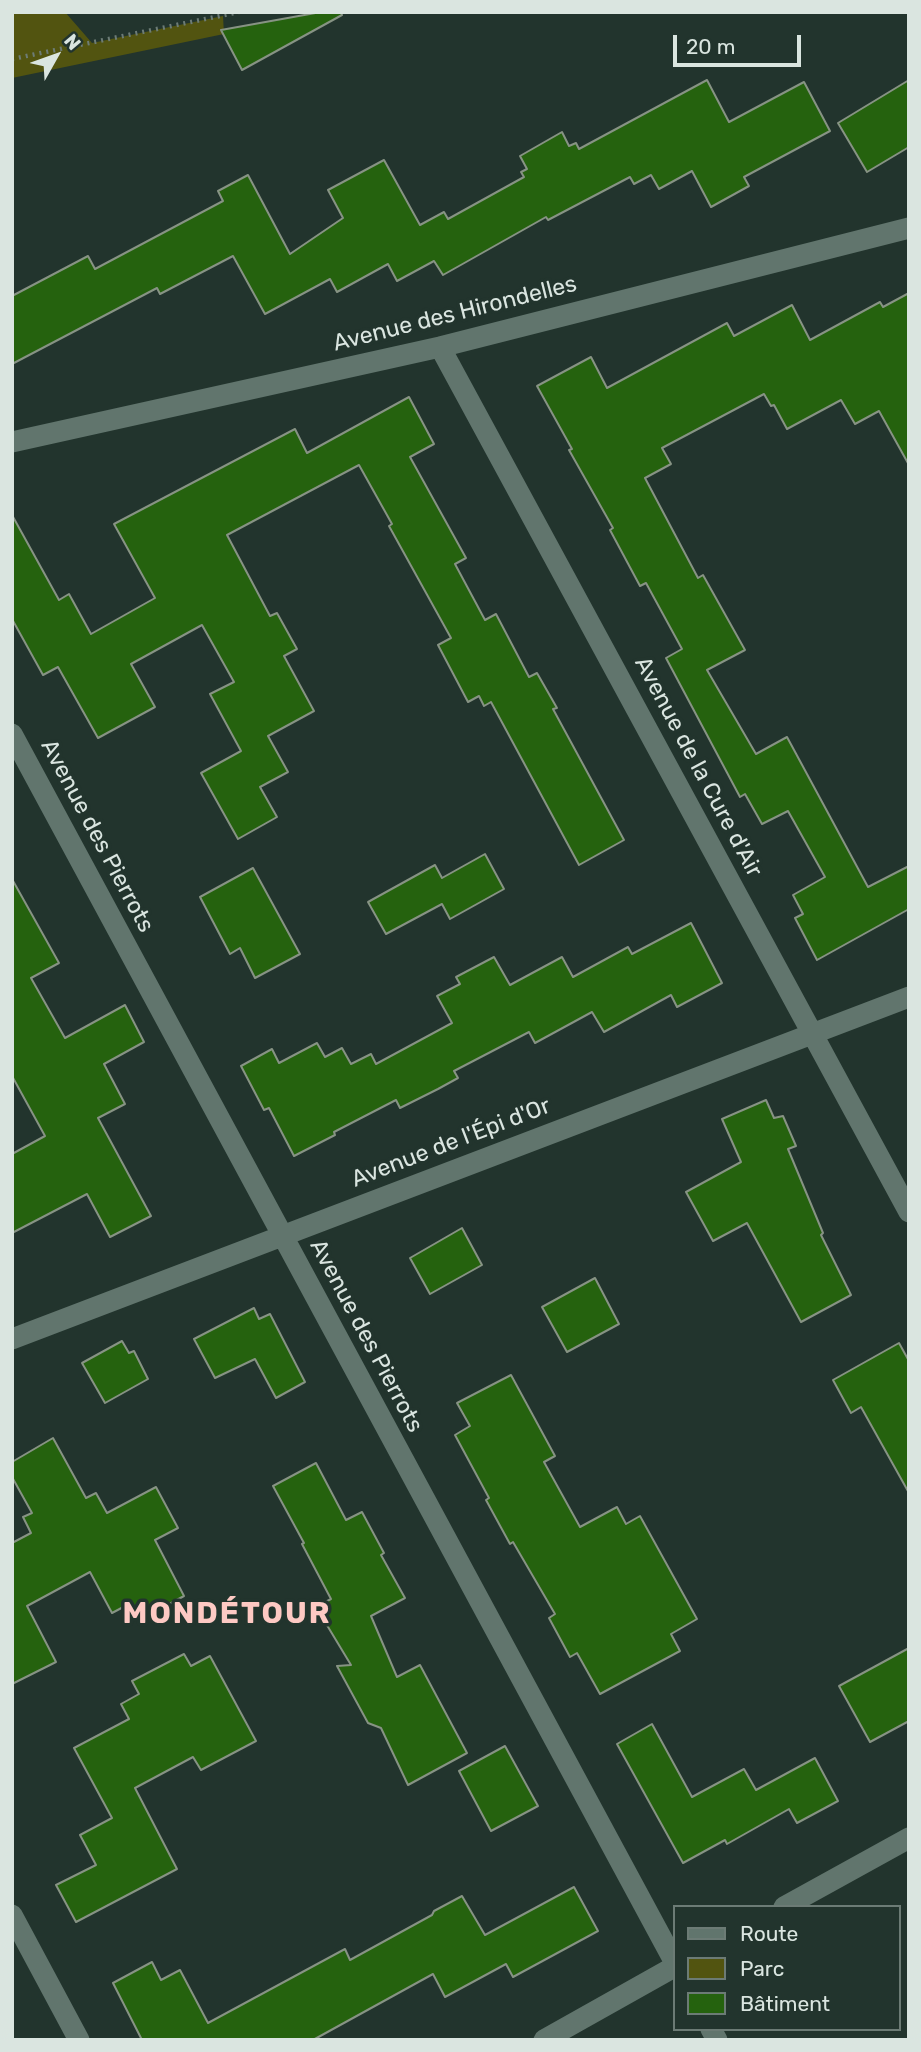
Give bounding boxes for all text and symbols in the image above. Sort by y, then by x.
north arrow [21,21,91,91]
scale bar [676,21,804,65]
text: N [59,30,86,55]
text: 20 m [686,34,735,59]
street label: Avenue des Hirondelles [330,270,580,358]
street label: Avenue de la Cure d'Air [628,652,768,882]
street label: Avenue des Pierrots [34,735,160,937]
street label: Avenue de l'Épi d'Or [348,1092,554,1194]
street label: Avenue des Pierrots [303,1235,429,1437]
district label: MONDÉTOUR [124,1596,330,1632]
legend [673,1905,900,2031]
text: Route [740,1921,798,1946]
text: Parc [740,1956,784,1981]
text: Bâtiment [740,1991,830,2016]

